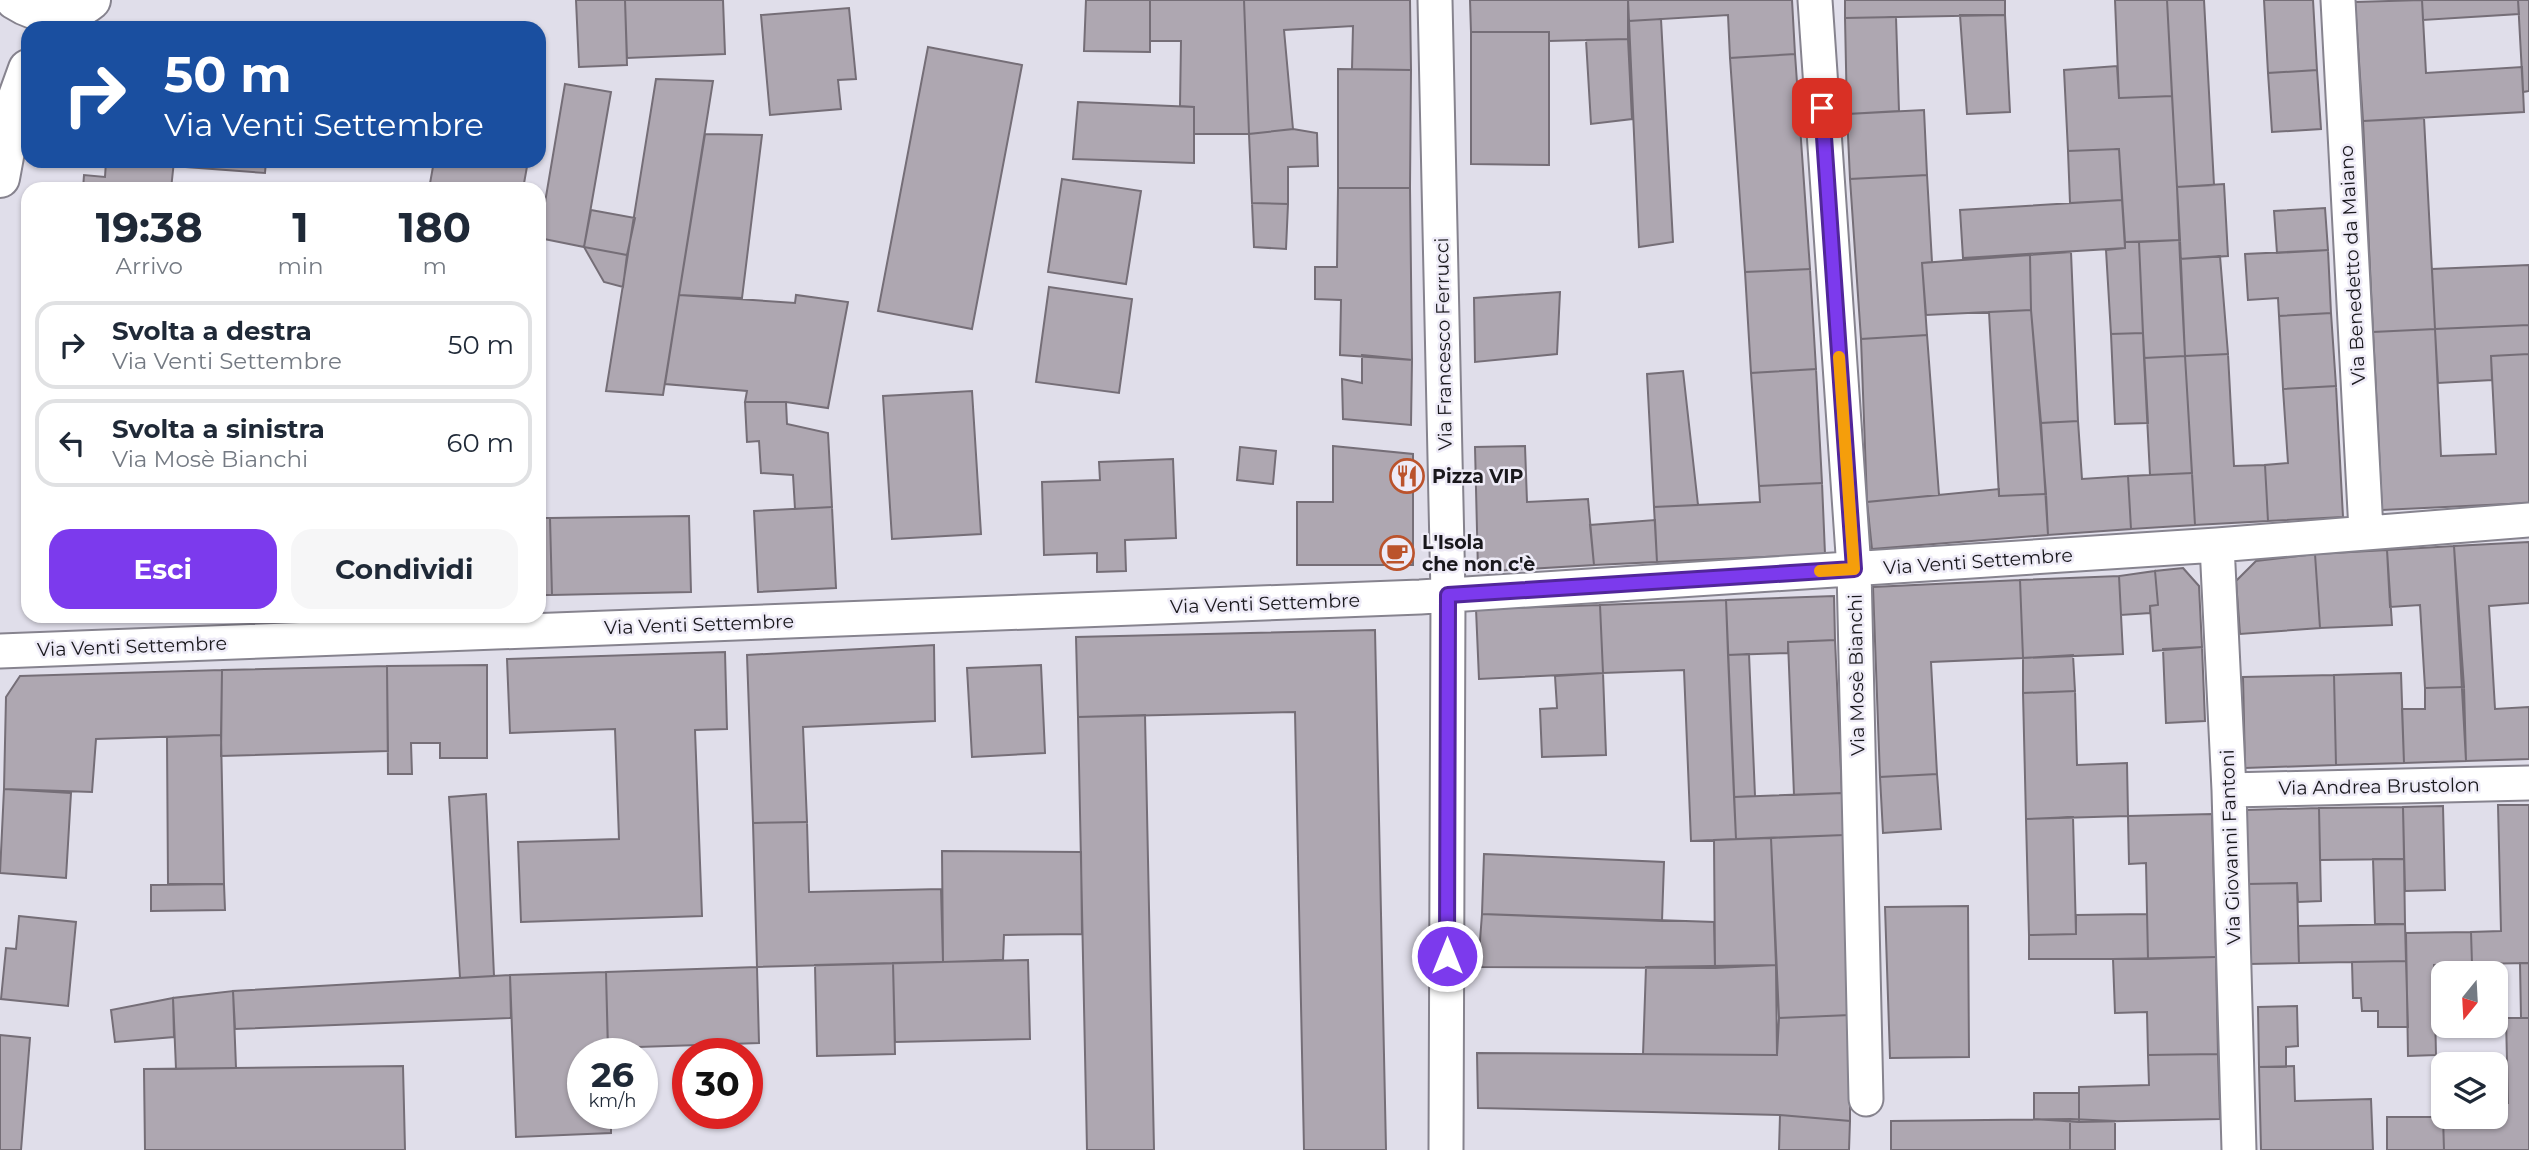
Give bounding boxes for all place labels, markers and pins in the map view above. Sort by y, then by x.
pin [1792,78,1852,138]
restaurant icon: Pizza VIP [1388,457,1426,495]
place label: Pizza VIP [1432,465,1523,488]
place label: L'Isola che non c'è [1422,531,1535,576]
cafe icon: L'Isola che non c'è [1378,534,1416,572]

